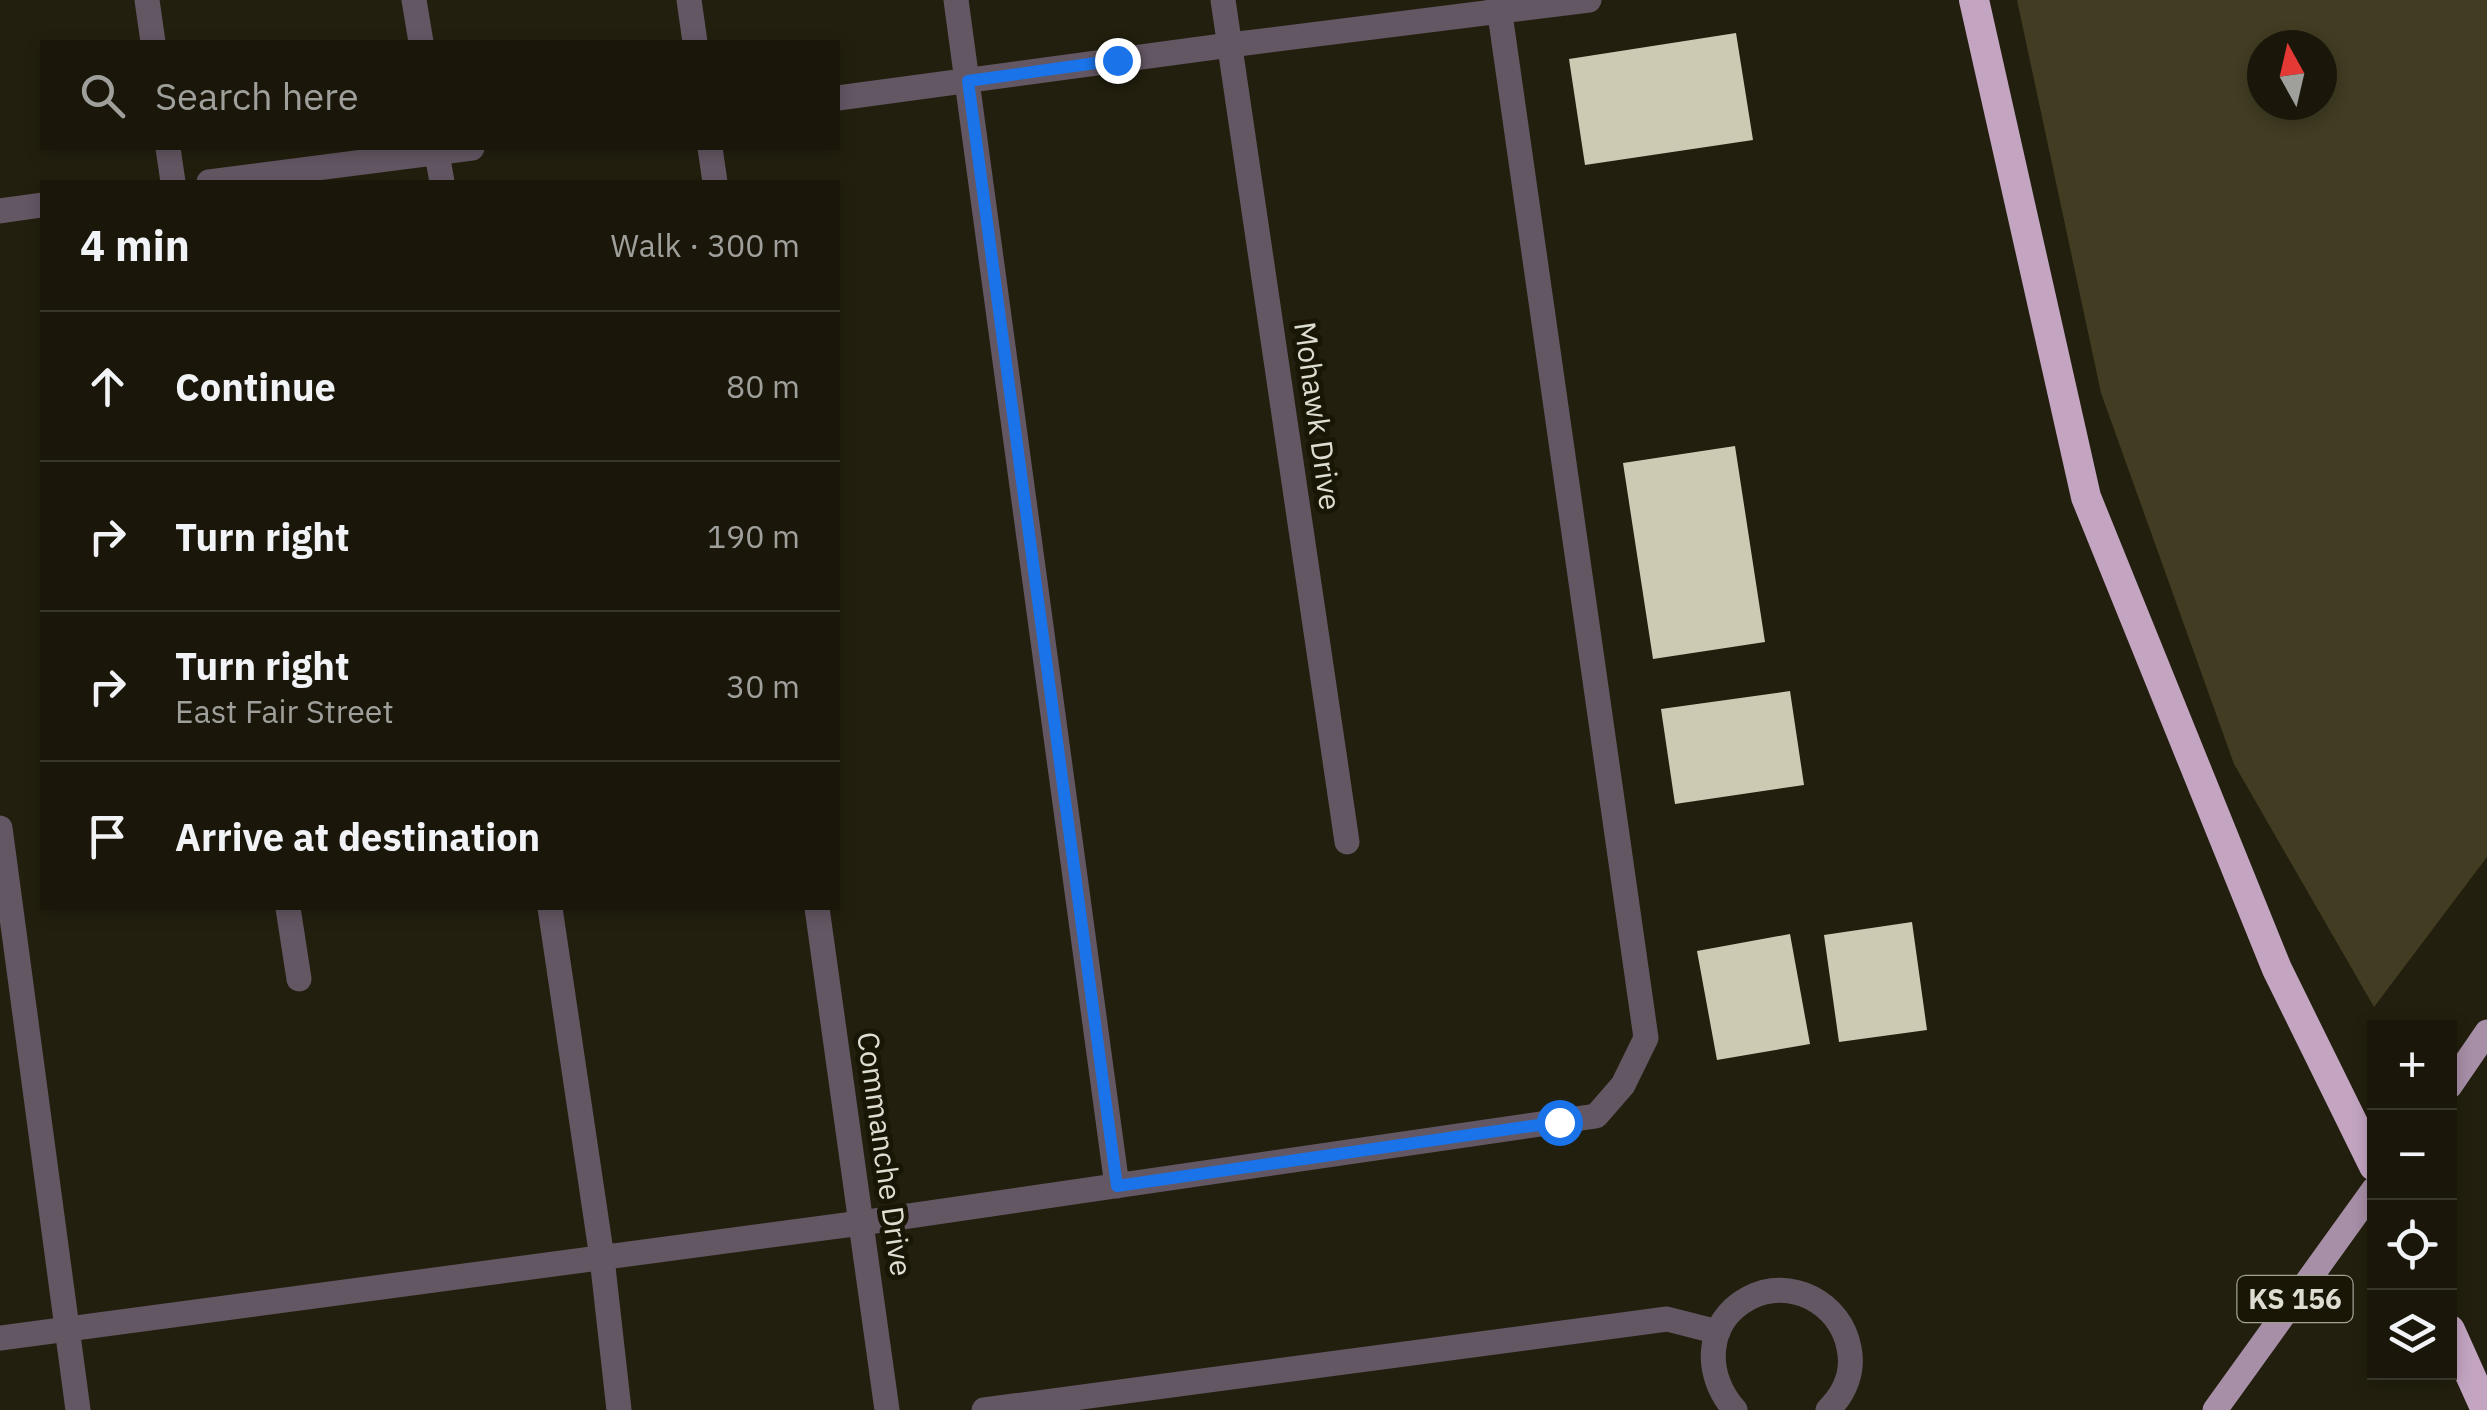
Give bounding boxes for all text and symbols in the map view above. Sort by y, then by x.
north arrow [2247,30,2337,120]
route end [1095,38,1141,84]
search box [40,40,840,150]
icon: search [75,68,130,123]
text: Search here [155,71,359,120]
text: 4 min [80,218,190,273]
text: Walk · 300 m [611,224,800,266]
street label: Mohawk Drive [1286,319,1351,512]
icon: ahead [80,359,135,414]
text: Continue [175,362,336,411]
text: 80 m [726,365,800,407]
icon: right [80,509,135,564]
text: Turn right [175,512,350,561]
text: 190 m [707,515,800,557]
text: Turn right [175,641,350,690]
icon: right [80,659,135,714]
text: 30 m [726,665,800,707]
text: East Fair Street [175,690,394,732]
icon: arrive [80,809,135,864]
text: Arrive at destination [175,812,540,861]
map controls [2367,1020,2457,1380]
button: + [2367,1020,2457,1110]
street label: Commanche Drive [849,1029,922,1278]
route start [1537,1100,1583,1146]
button: − [2367,1110,2457,1200]
button: locate [2367,1200,2457,1290]
road number: KS 156 [2238,1276,2352,1322]
button: layers [2367,1290,2457,1380]

